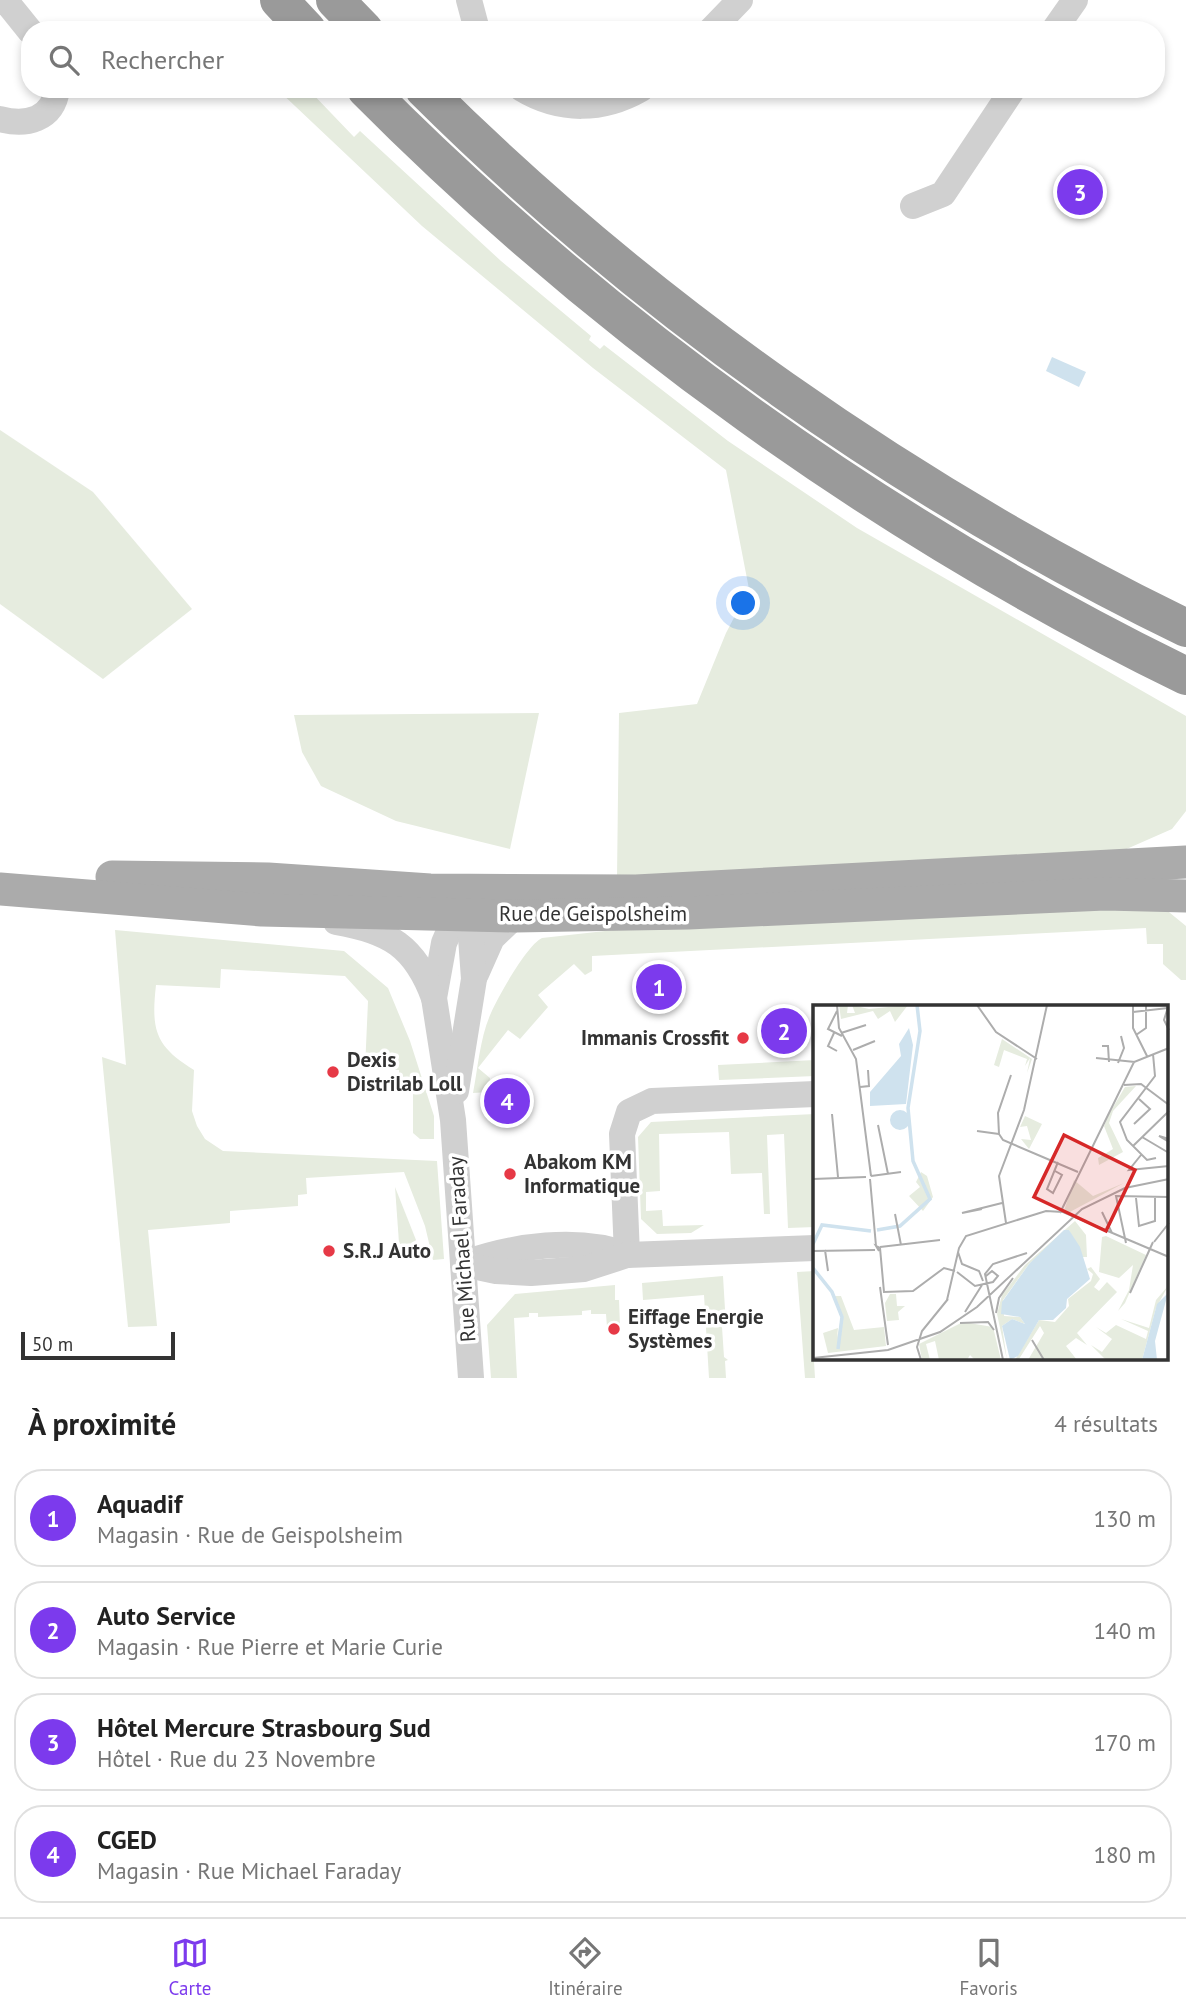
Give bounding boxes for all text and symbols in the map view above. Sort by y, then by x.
search box [21,21,1165,98]
icon: search [45,41,83,79]
text: Rechercher [101,43,224,76]
pin: 3 [1057,166,1103,218]
your location [726,586,760,620]
street label: Rue de Geispolsheim [499,900,687,927]
pin: 1 [636,961,682,1013]
pin: 2 [761,1005,807,1057]
inset map [813,1005,1168,1360]
place label: Immanis Crossfit [581,1024,730,1051]
marker: Immanis Crossfit [735,1030,751,1046]
place label: Dexis Distrilab Loll [347,1046,463,1097]
marker: Dexis Distrilab Loll [325,1064,341,1080]
pin: 4 [484,1075,530,1127]
place label: Abakom KM Informatique [524,1148,640,1199]
street label: Rue Michael Faraday [442,1155,481,1343]
marker: Abakom KM Informatique [502,1166,518,1182]
place label: S.R.J Auto [343,1237,431,1264]
marker: S.R.J Auto [321,1243,337,1259]
place label: Eiffage Energie Systèmes [628,1303,764,1354]
marker: Eiffage Energie Systèmes [606,1321,622,1337]
scale bar [21,1329,175,1361]
text: 50 m [32,1332,73,1356]
text: À proximité [28,1404,176,1443]
text: 4 résultats [1054,1409,1158,1438]
text: Aquadif [97,1487,182,1520]
text: 1 [46,1504,60,1533]
text: 130 m [1094,1504,1156,1533]
text: Magasin · Rue de Geispolsheim [97,1520,403,1549]
text: Auto Service [97,1599,236,1632]
text: 2 [46,1616,60,1645]
text: 140 m [1094,1616,1156,1645]
text: Magasin · Rue Pierre et Marie Curie [97,1632,443,1661]
text: Hôtel Mercure Strasbourg Sud [97,1711,431,1744]
text: 3 [46,1728,60,1757]
text: 170 m [1094,1728,1156,1757]
text: Hôtel · Rue du 23 Novembre [97,1744,376,1773]
text: CGED [97,1823,157,1856]
text: 4 [46,1840,60,1869]
text: 180 m [1094,1840,1156,1869]
text: Magasin · Rue Michael Faraday [97,1856,401,1885]
tab: Carte [168,1934,211,2000]
tab: Itinéraire [548,1934,623,2000]
tab: Favoris [960,1934,1017,2000]

